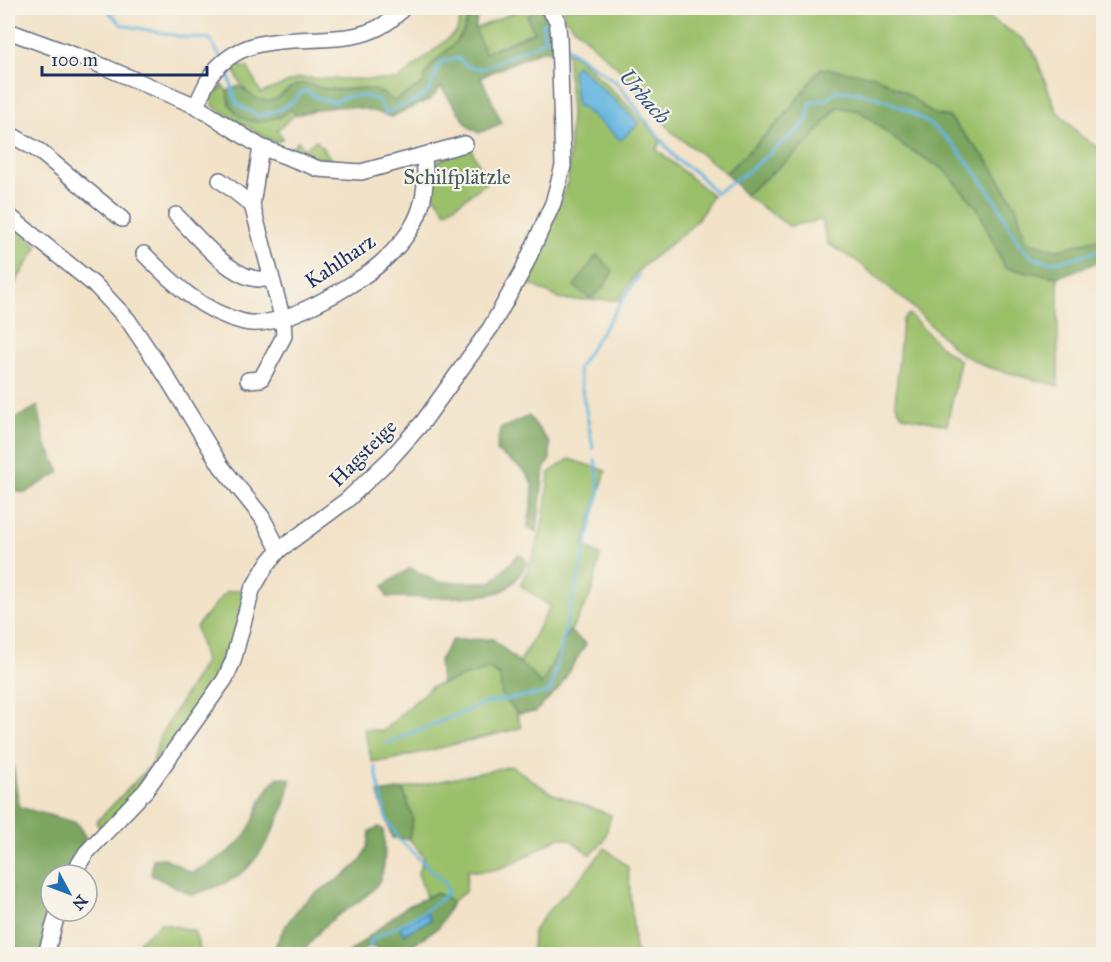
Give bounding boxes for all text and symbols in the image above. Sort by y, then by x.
scale bar [42,39,207,77]
text: 100 m [51,49,98,71]
water label: Urbach [613,63,676,130]
park label: Schilfplätzle [403,164,511,190]
street label: Kahlharz [300,228,380,294]
street label: Hagsteige [324,414,402,492]
north arrow [39,863,99,923]
text: N [68,891,92,914]

